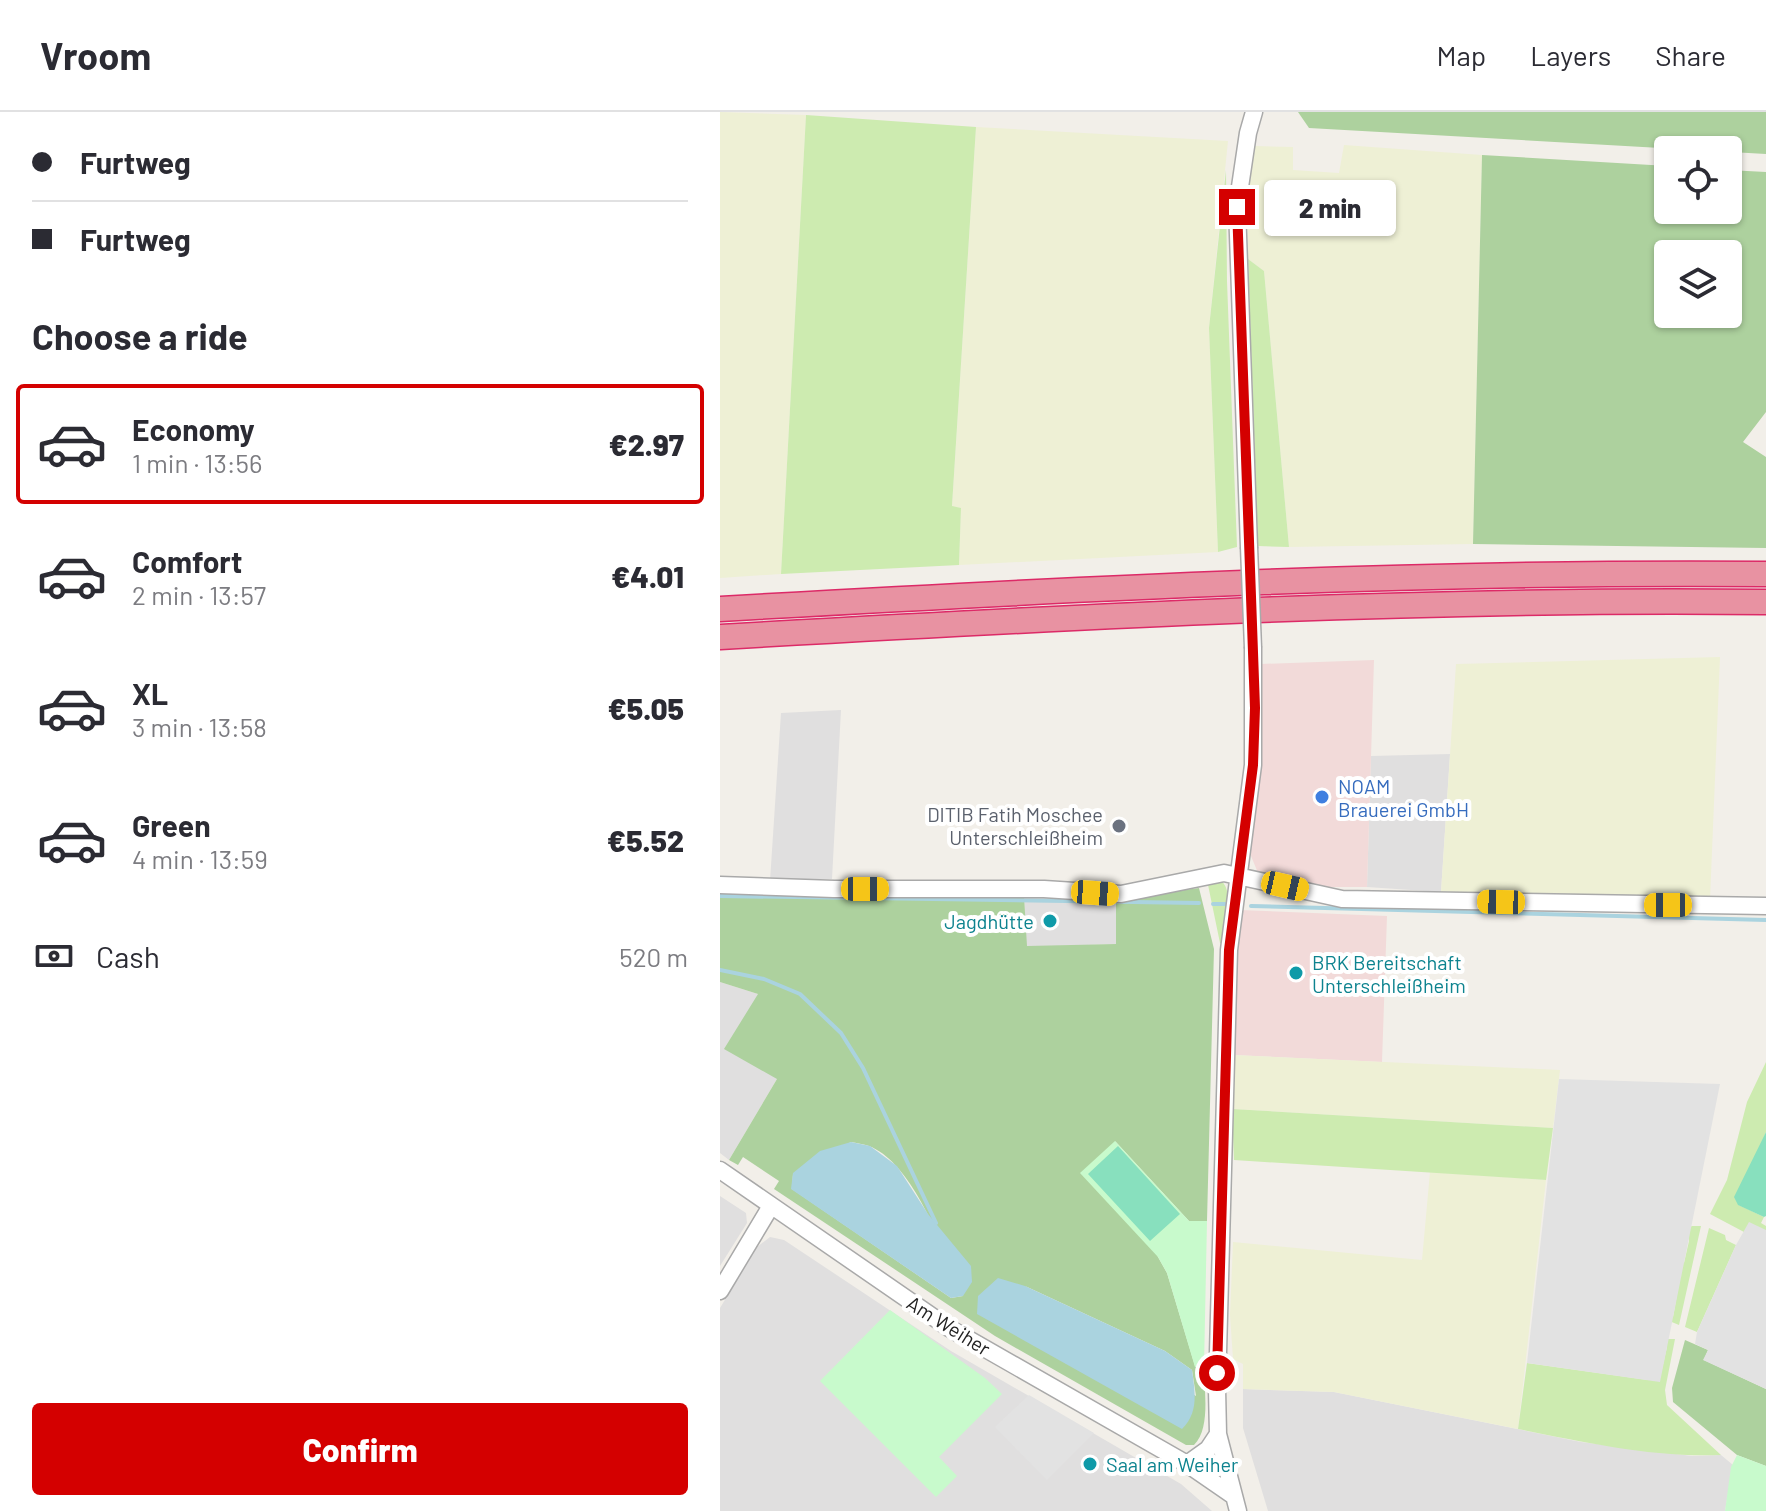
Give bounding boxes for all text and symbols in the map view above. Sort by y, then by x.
text: Vroom [40,32,151,78]
text: Map [1436,38,1486,72]
text: Layers [1530,38,1611,72]
text: Share [1655,38,1726,72]
map controls [1654,136,1742,328]
button: locate [1654,136,1742,224]
text: Furtweg [80,144,191,180]
callout: 2 min [1265,179,1397,235]
route end [1219,189,1255,225]
text: 2 min [1299,192,1361,223]
text: Furtweg [80,221,191,257]
button: layers [1654,240,1742,328]
text: Choose a ride [32,314,248,357]
icon: car [36,408,108,480]
text: Economy [132,411,255,447]
text: €2.97 [609,426,684,462]
text: 1 min · 13:56 [132,447,262,478]
icon: car [36,540,108,612]
text: Comfort [132,543,242,579]
text: €4.01 [611,558,684,594]
text: 2 min · 13:57 [132,579,266,610]
icon: car [36,672,108,744]
text: XL [132,675,168,711]
text: €5.05 [608,690,684,726]
text: 3 min · 13:58 [132,711,267,742]
place label: NOAM Brauerei GmbH [1338,774,1469,821]
marker: NOAM Brauerei GmbH [1313,788,1331,806]
place label: DITIB Fatih Moschee Unterschleißheim [927,802,1103,849]
icon: car [36,804,108,876]
text: Green [132,807,211,843]
marker: DITIB Fatih Moschee Unterschleißheim [1110,817,1128,835]
text: €5.52 [607,822,684,858]
text: 4 min · 13:59 [132,843,268,874]
car [1259,869,1311,903]
car [841,877,889,901]
car [1070,879,1120,907]
car [1477,890,1525,914]
car [1644,893,1692,917]
place label: Jagdhütte [944,909,1034,933]
marker: Jagdhütte [1041,912,1059,930]
icon: cash [32,934,76,978]
text: Cash [96,938,160,974]
text: 520 m [619,941,688,972]
place label: BRK Bereitschaft Unterschleißheim [1312,950,1466,997]
marker: BRK Bereitschaft Unterschleißheim [1287,964,1305,982]
street label: Am Weiher [903,1290,995,1360]
route start [1199,1355,1235,1391]
button: Confirm [32,1403,688,1495]
place label: Saal am Weiher [1106,1452,1238,1476]
marker: Saal am Weiher [1081,1455,1099,1473]

